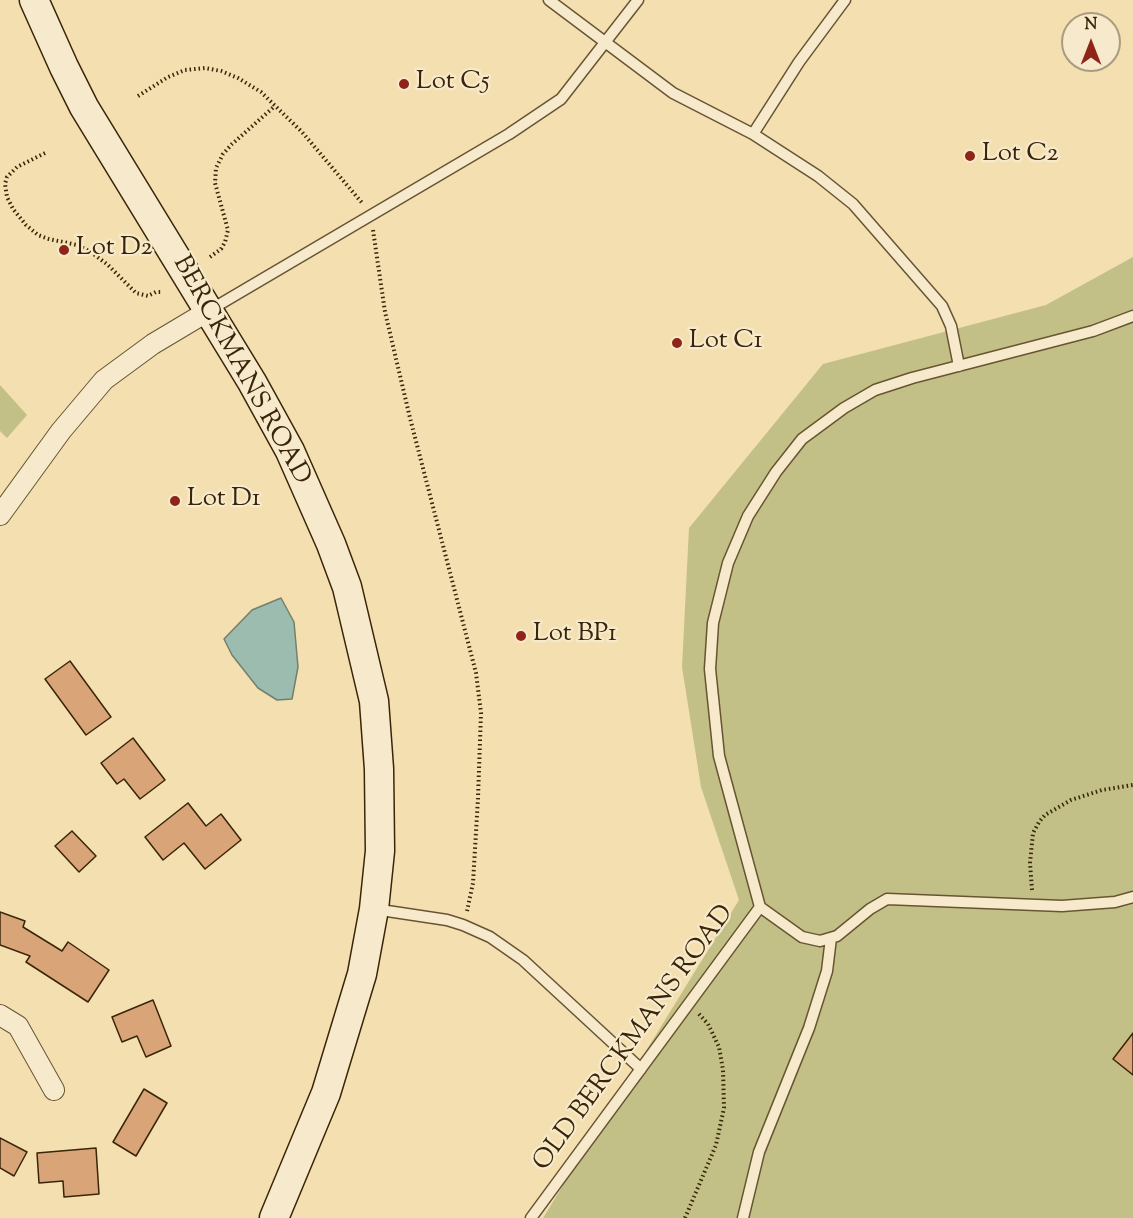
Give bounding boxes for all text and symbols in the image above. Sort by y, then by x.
north arrow [1061,12,1121,72]
text: N [1085,14,1097,37]
place label: Lot C5 [416,68,490,100]
marker: Lot C5 [397,77,411,91]
place label: Lot C2 [982,140,1059,172]
marker: Lot C2 [963,149,977,163]
place label: Lot D2 [76,234,153,266]
marker: Lot D2 [57,243,71,257]
street label: BERCKMANS ROAD [164,251,316,491]
place label: Lot C1 [689,327,763,359]
marker: Lot C1 [670,336,684,350]
place label: Lot D1 [187,485,261,517]
marker: Lot D1 [168,494,182,508]
place label: Lot BP1 [533,620,617,652]
marker: Lot BP1 [514,629,528,643]
street label: OLD BERCKMANS ROAD [528,900,742,1178]

